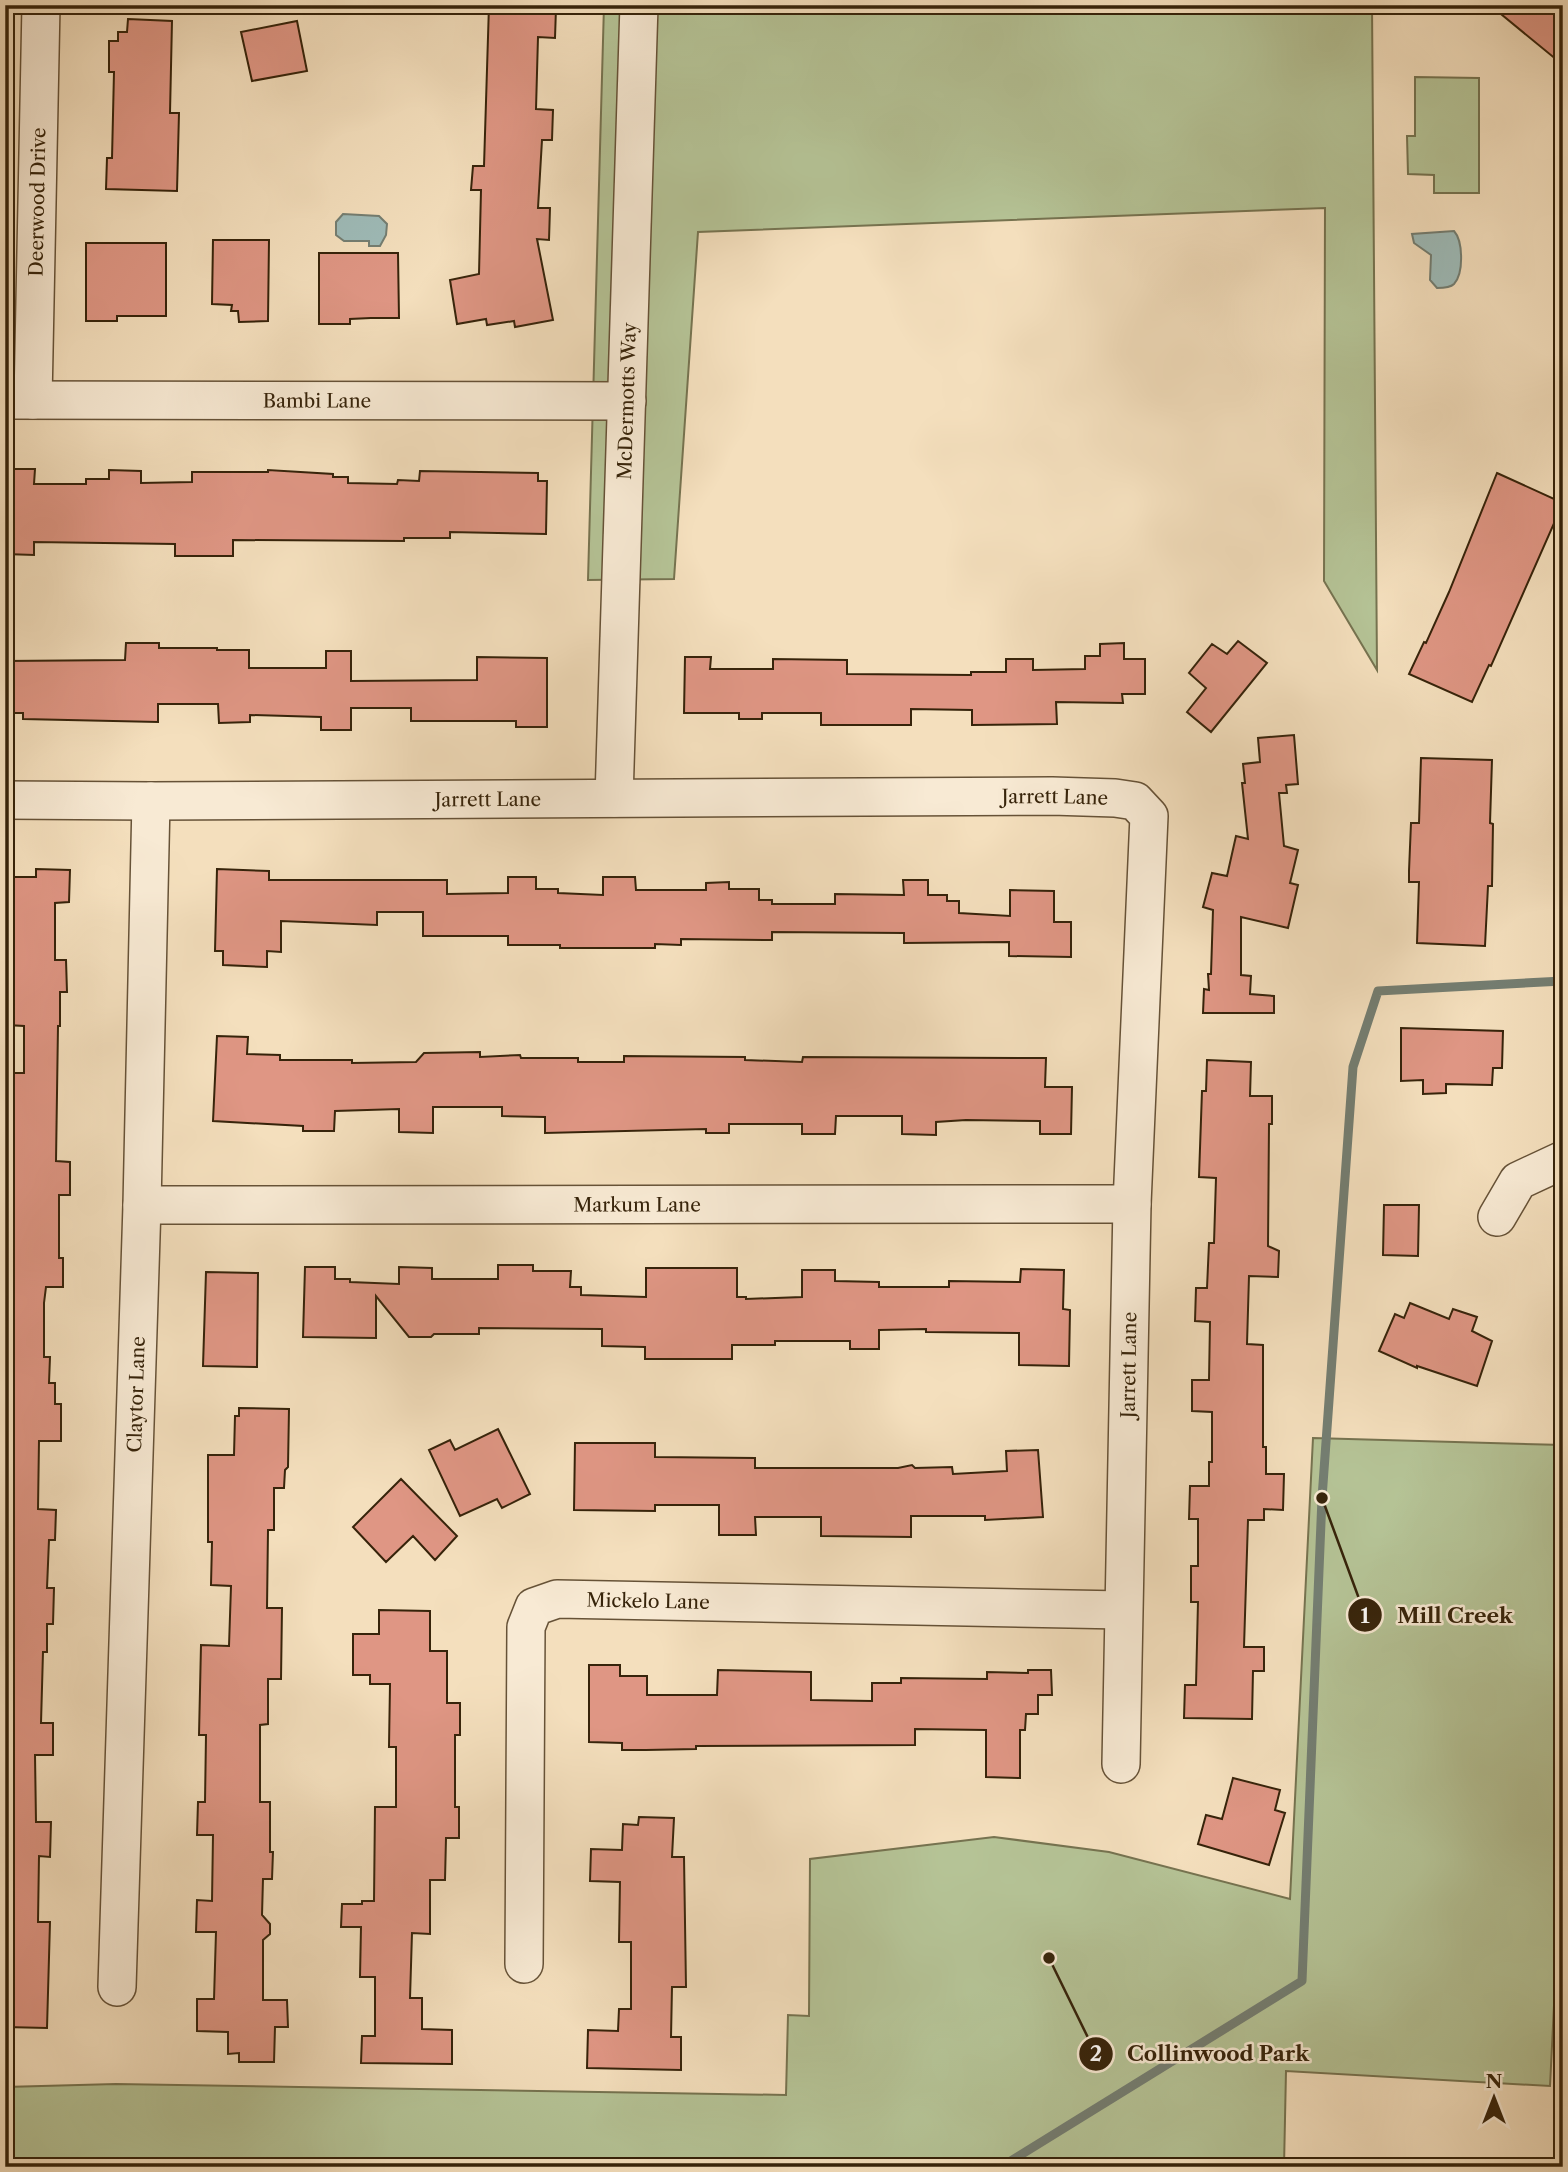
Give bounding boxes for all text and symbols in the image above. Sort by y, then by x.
street label: Deerwood Drive [24,127,50,277]
street label: McDermotts Way [613,322,640,480]
street label: Bambi Lane [263,389,371,412]
street label: Jarrett Lane [999,784,1109,809]
street label: Jarrett Lane [432,787,541,811]
street label: Markum Lane [573,1193,701,1216]
street label: Jarrett Lane [1117,1312,1141,1421]
street label: Claytor Lane [123,1336,149,1453]
street label: Mickelo Lane [586,1588,710,1613]
callout: Mill Creek [1348,1594,1527,1636]
text: 1 [1360,1603,1370,1628]
text: Mill Creek [1397,1603,1514,1628]
callout: Collinwood Park [1078,2033,1323,2075]
text: 2 [1090,2041,1102,2066]
text: Collinwood Park [1127,2041,1310,2066]
north arrow [1460,2064,1530,2134]
text: N [1486,2070,1502,2093]

